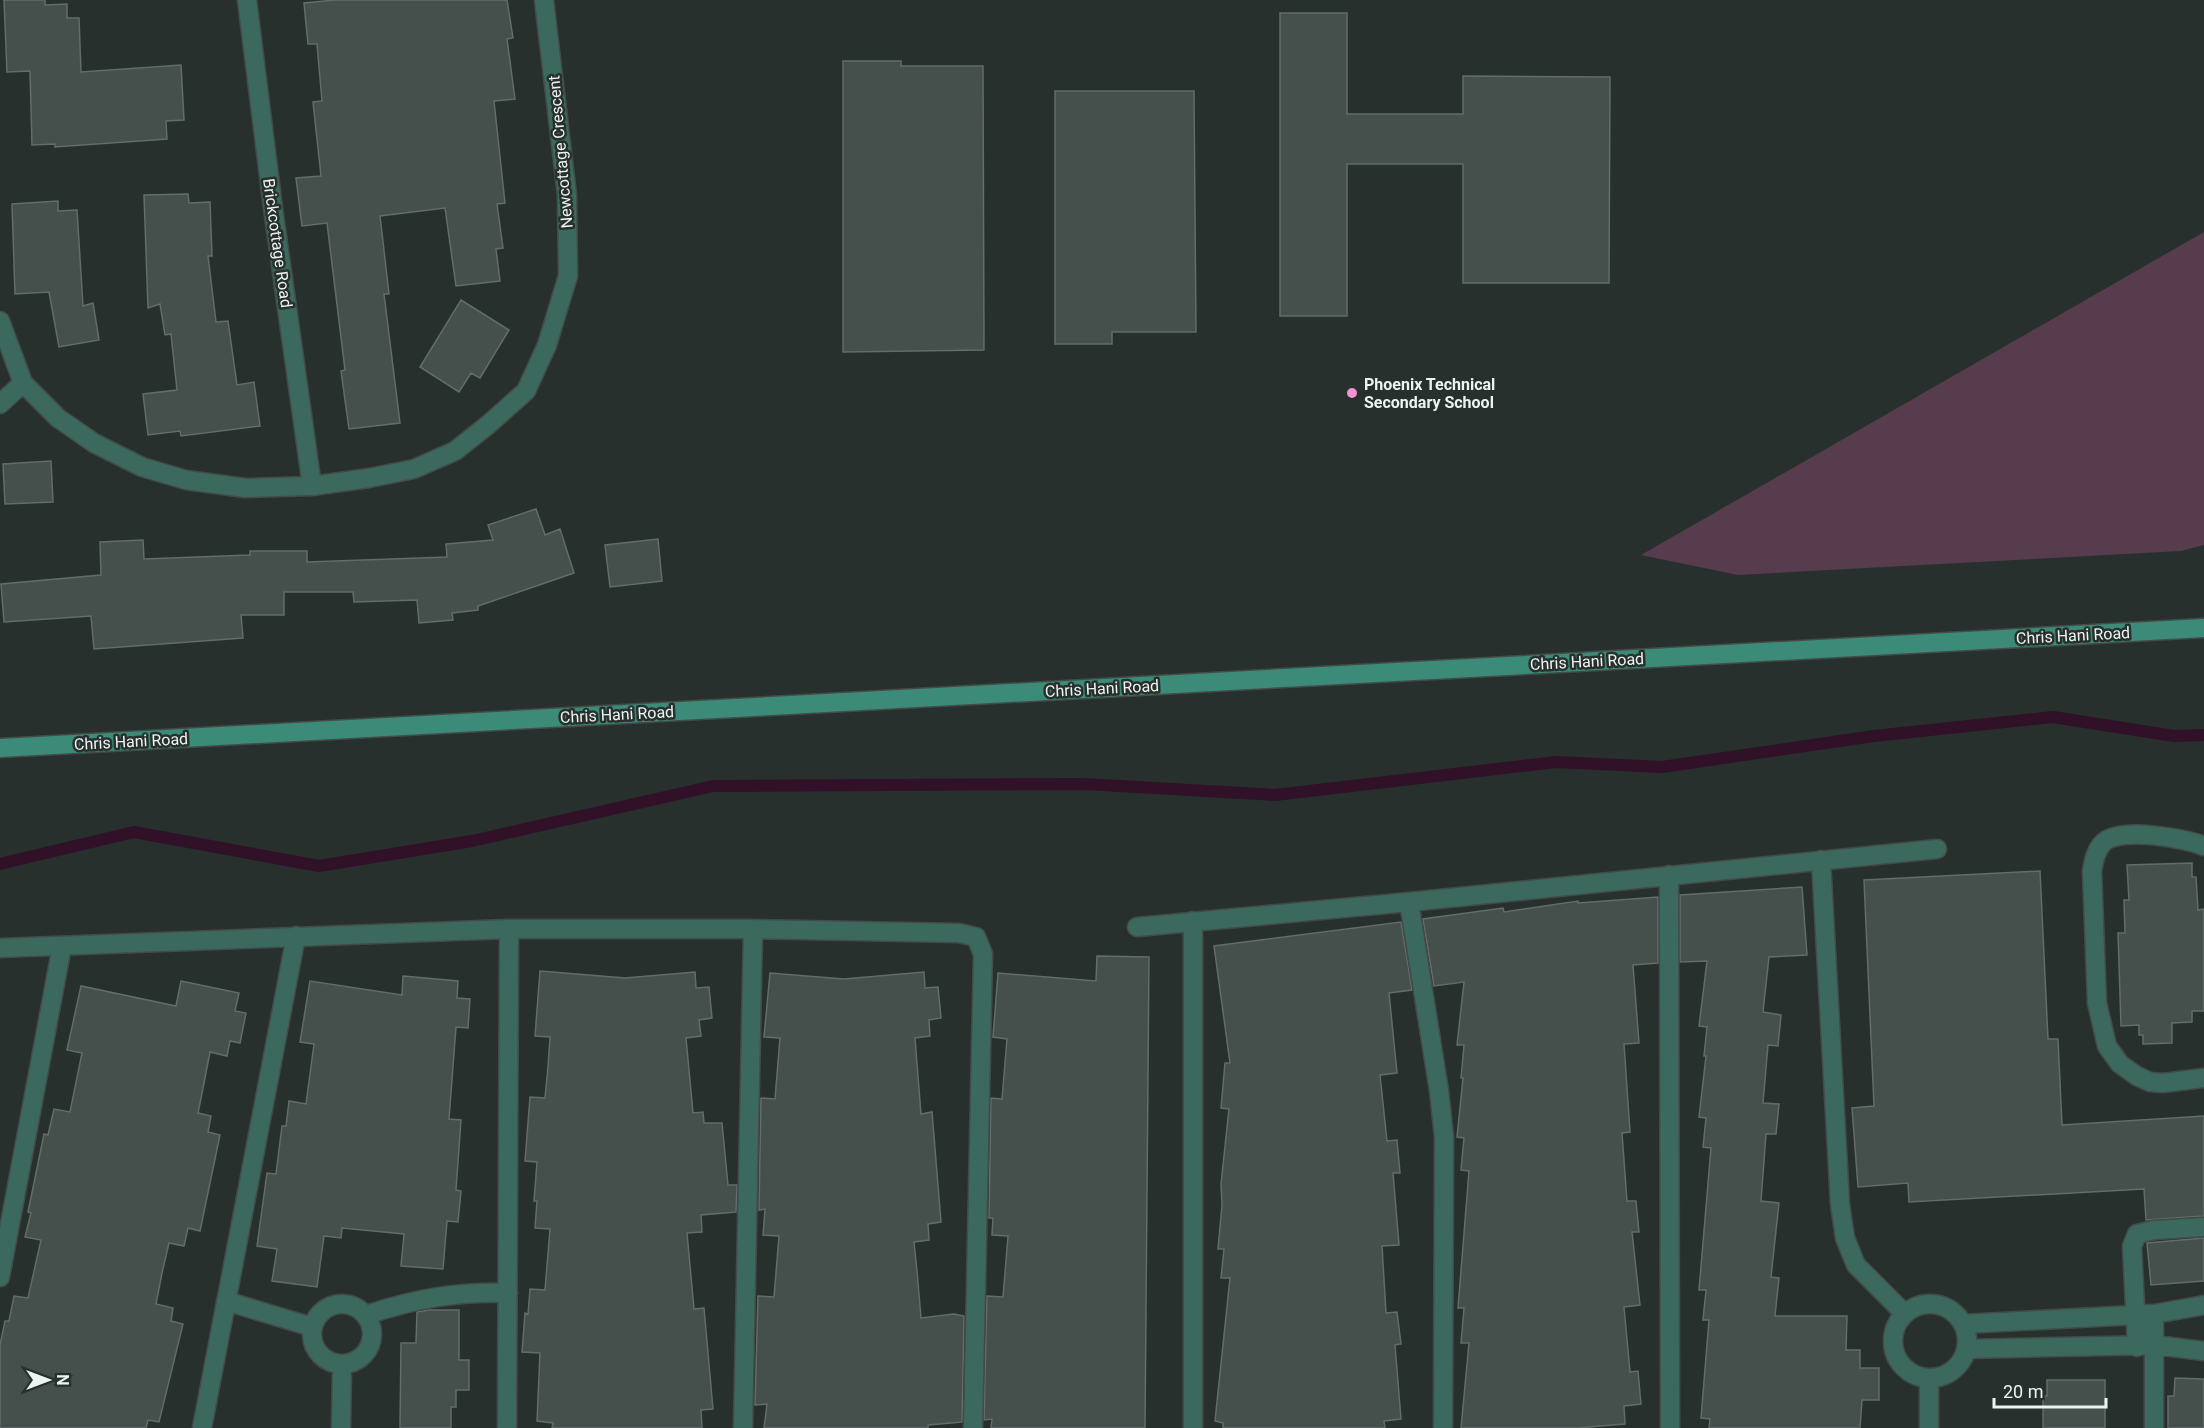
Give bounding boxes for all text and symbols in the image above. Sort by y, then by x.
street label: Newcottage Crescent [544,75,577,229]
street label: Brickcottage Road [259,177,296,309]
place label: Phoenix Technical Secondary School [1364,375,1495,412]
marker: Phoenix Technical Secondary School [1345,386,1359,400]
street label: Chris Hani Road [2015,623,2131,648]
street label: Chris Hani Road [1529,649,1645,674]
street label: Chris Hani Road [1044,676,1160,701]
street label: Chris Hani Road [559,702,675,727]
street label: Chris Hani Road [73,729,189,754]
north arrow [18,1350,78,1410]
scale bar [1994,1371,2106,1409]
text: N [53,1374,72,1386]
text: 20 m [2003,1381,2043,1402]

